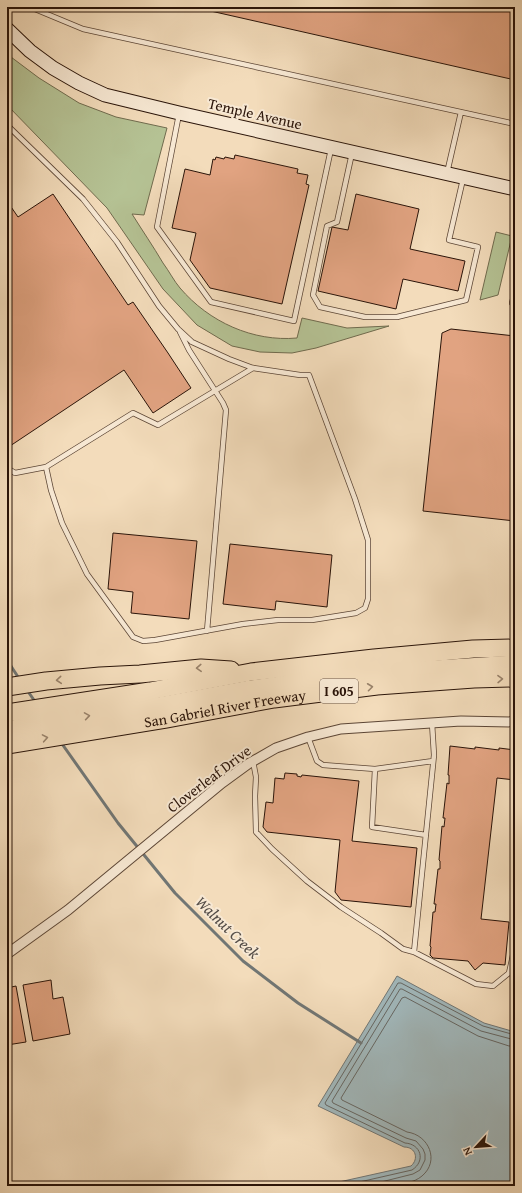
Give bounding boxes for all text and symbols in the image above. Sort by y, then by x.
street label: Temple Avenue [206,93,304,135]
one-way arrow [196,664,202,673]
one-way arrow [497,674,503,683]
one-way arrow [56,676,62,685]
road number: I 605 [320,679,358,703]
one-way arrow [367,683,373,692]
street label: San Gabriel River Freeway [143,684,307,732]
one-way arrow [84,712,90,721]
one-way arrow [42,734,49,743]
street label: Cloverleaf Drive [162,740,255,817]
water label: Walnut Creek [190,890,266,964]
north arrow [456,1127,496,1167]
text: N [458,1144,476,1158]

